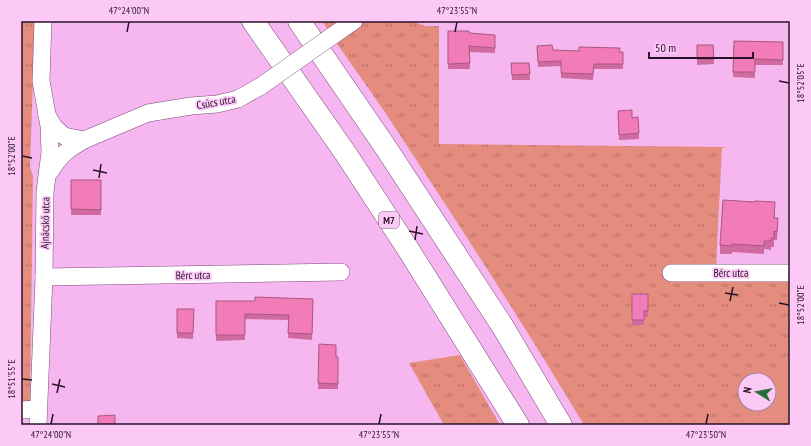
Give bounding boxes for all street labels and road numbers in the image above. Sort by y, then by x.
street label: Csúcs utca [195,92,237,112]
street label: Ajnácskő utca [38,197,52,249]
road number: M7 [379,212,399,228]
street label: Bérc utca [714,266,748,280]
street label: Bérc utca [175,268,211,282]

